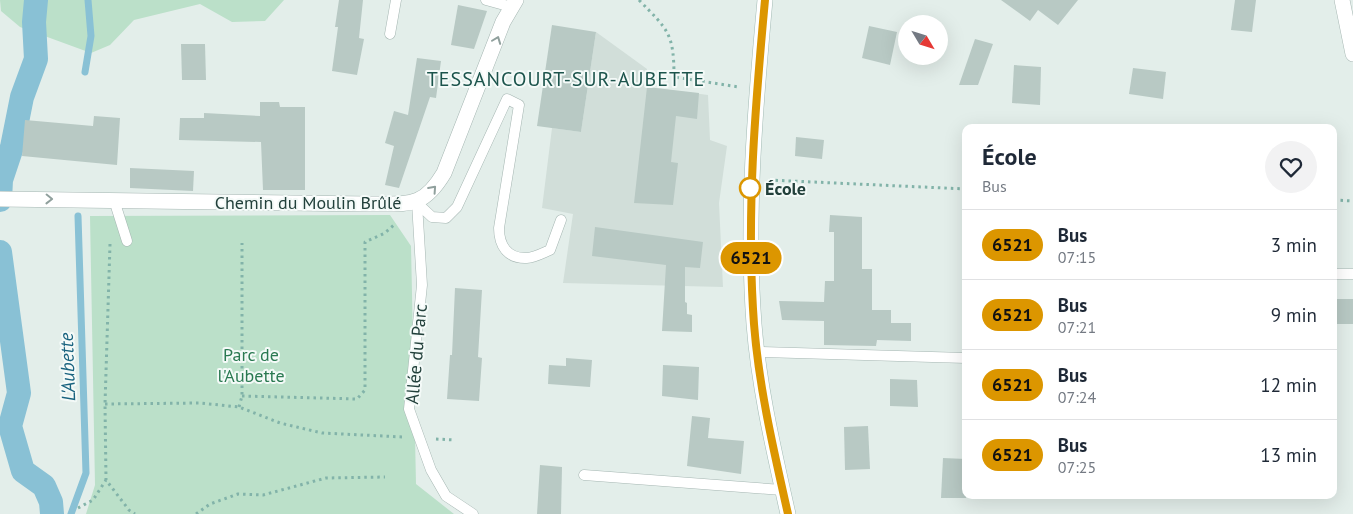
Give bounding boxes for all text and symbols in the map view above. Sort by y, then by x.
north arrow [898,15,948,65]
map controls [898,15,948,65]
one-way arrow [491,36,501,45]
district label: TESSANCOURT-SUR-AUBETTE [427,66,705,92]
text: École [982,141,1037,172]
button: heart [1265,141,1317,193]
text: Bus [982,176,1007,196]
marker: École [739,177,761,199]
place label: École [765,177,806,200]
one-way arrow [427,185,436,194]
street label: Chemin du Moulin Brûlé [215,191,401,214]
one-way arrow [45,194,53,204]
text: Bus [1058,223,1087,247]
text: 6521 [992,233,1033,256]
text: 3 min [1271,233,1317,257]
line badge: 6521 [716,242,786,274]
text: 6521 [731,246,771,269]
text: 07:15 [1058,247,1096,267]
text: Bus [1058,293,1087,317]
street label: Allée du Parc [400,303,432,405]
text: 6521 [992,303,1033,326]
text: 9 min [1271,303,1317,327]
text: 07:21 [1058,317,1096,337]
water label: L'Aubette [54,332,80,402]
park label: Parc de l'Aubette [217,343,285,387]
text: Bus [1058,363,1087,387]
text: 6521 [992,373,1033,396]
text: 12 min [1260,373,1317,397]
text: 07:24 [1058,387,1096,407]
text: Bus [1058,433,1087,457]
text: 6521 [992,443,1033,466]
text: 13 min [1260,443,1317,467]
text: 07:25 [1058,457,1096,477]

